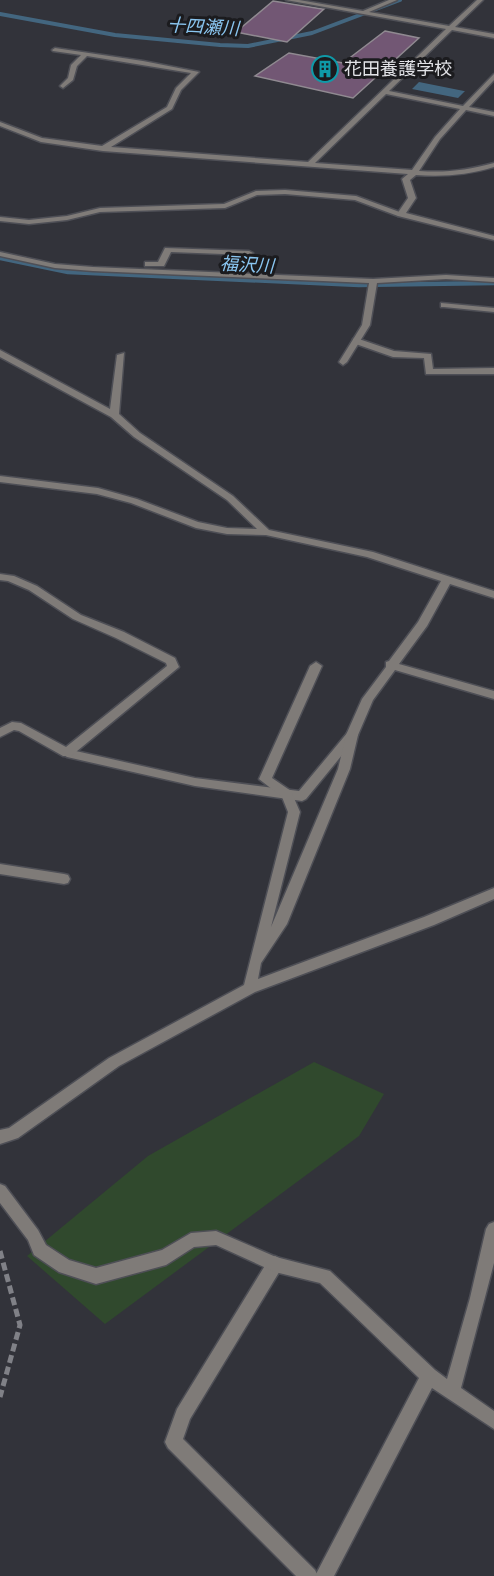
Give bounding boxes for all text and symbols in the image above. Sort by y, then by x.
water label: 十四瀬川 [166,14,242,40]
building icon: 花田養護学校 [310,54,340,84]
place label: 花田養護学校 [344,58,452,80]
water label: 福沢川 [219,253,277,278]

